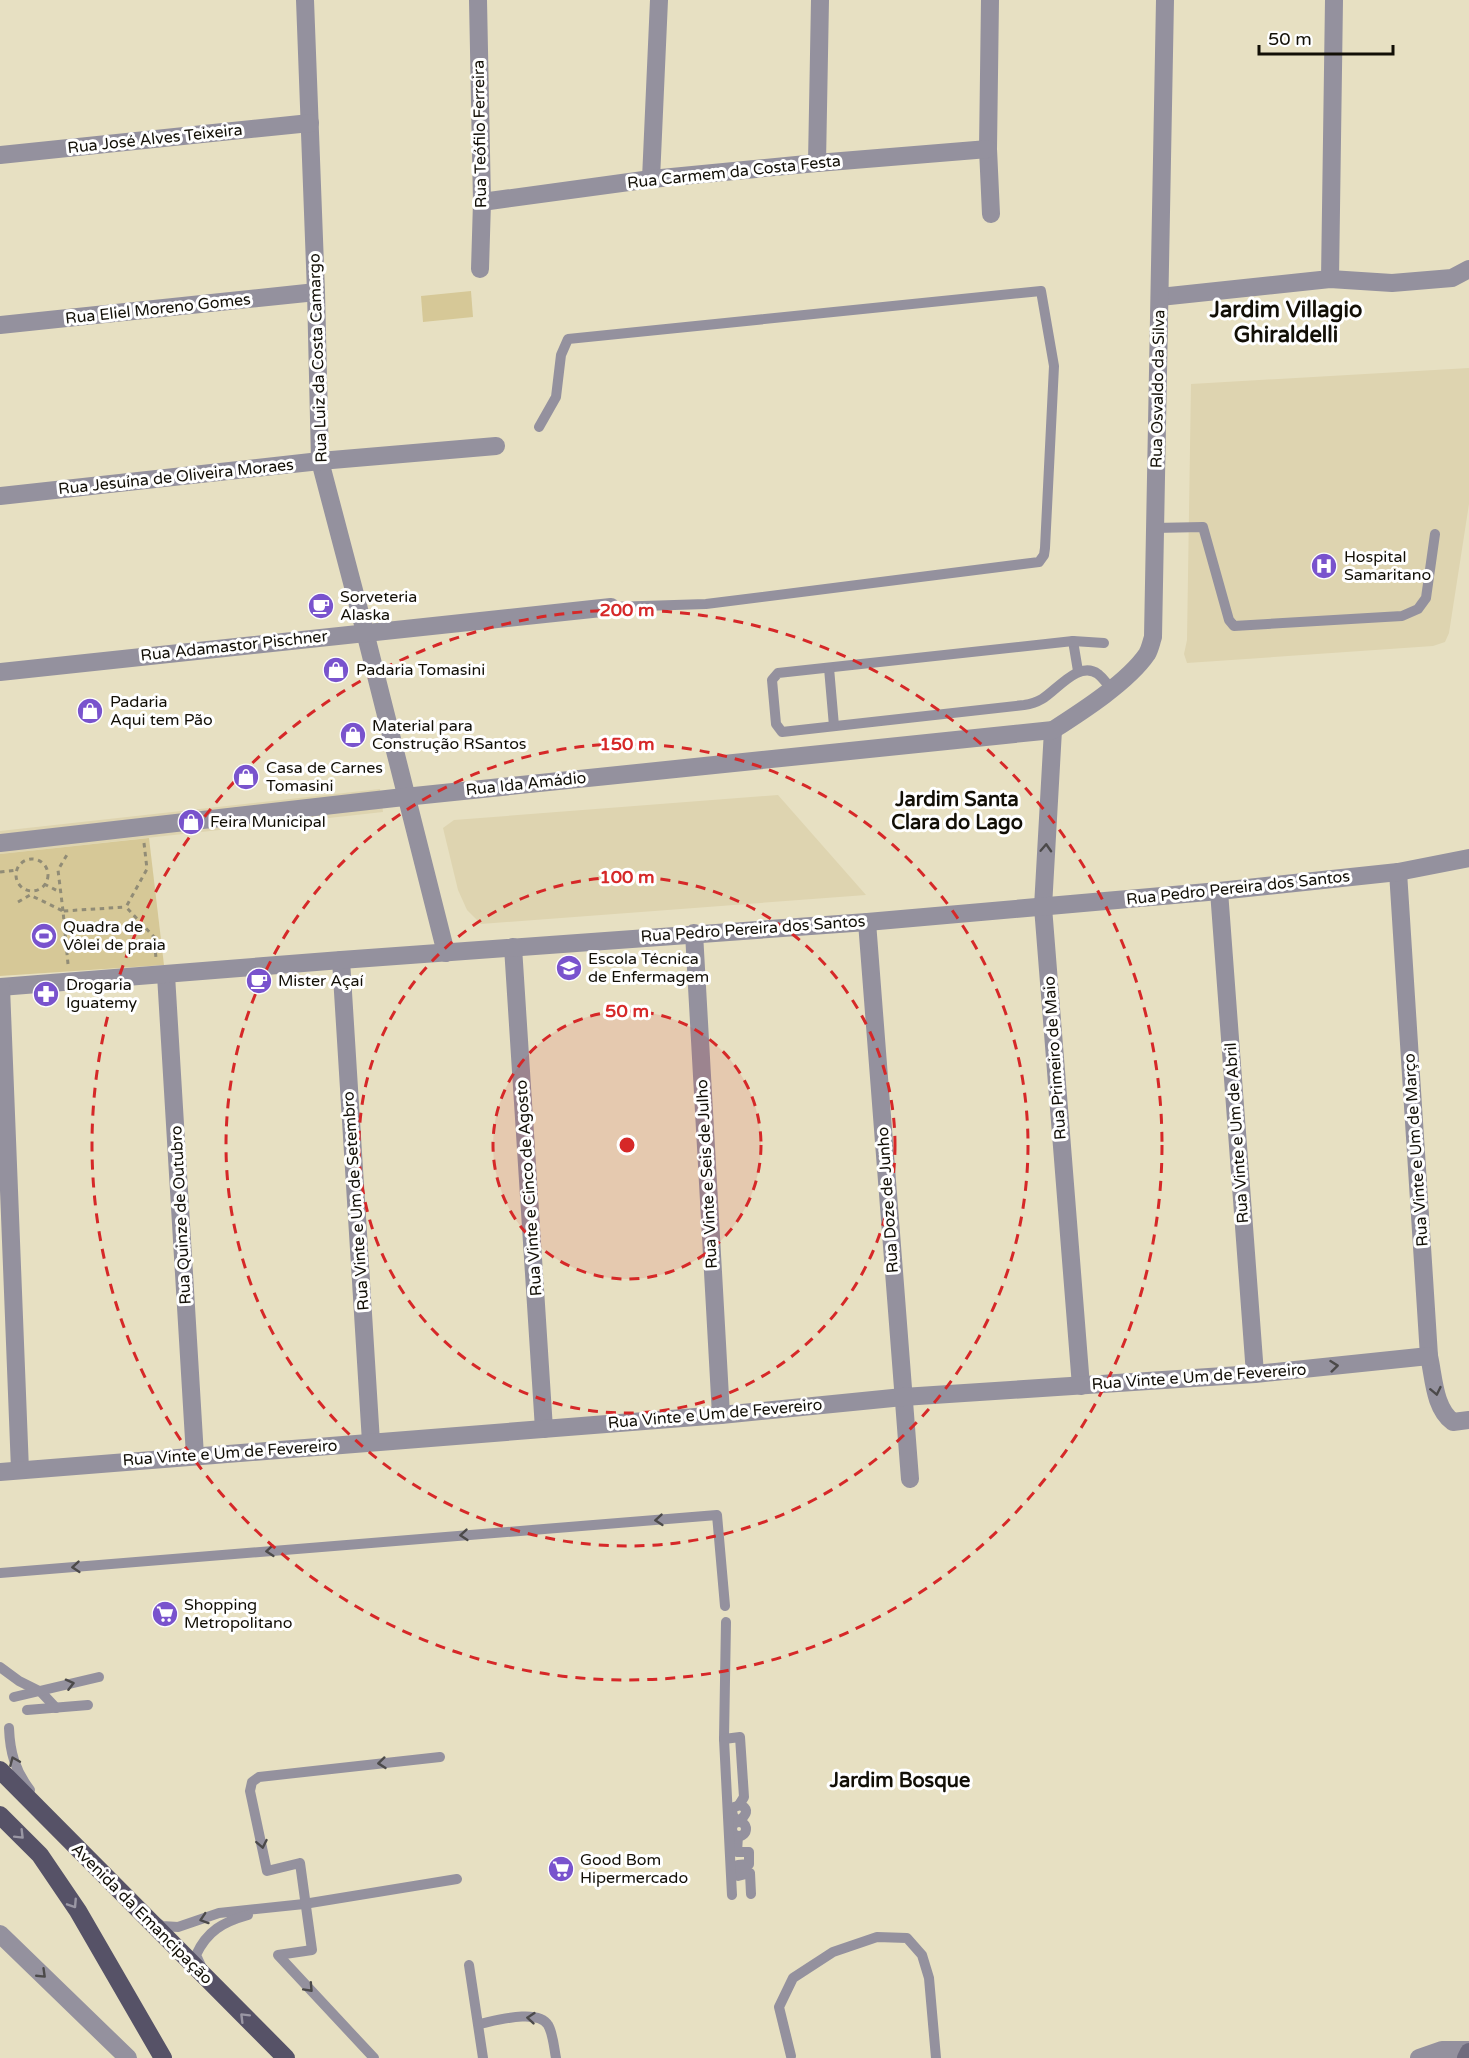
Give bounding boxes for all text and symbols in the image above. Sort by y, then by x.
scale bar [1259,18,1392,56]
text: 50 m [1268,28,1312,50]
street label: Rua Teófilo Ferreira [469,60,491,208]
street label: Rua José Alves Teixeira [67,120,243,158]
street label: Rua Carmem da Costa Festa [626,151,842,193]
street label: Rua Luiz da Costa Camargo [304,253,332,463]
street label: Rua Eliel Moreno Gomes [64,289,252,329]
district label: Jardim Villagio Ghiraldelli [1209,297,1362,348]
street label: Rua Osvaldo da Silva [1147,310,1169,468]
street label: Rua Jesuína de Oliveira Moraes [57,455,295,499]
place label: Hospital Samaritano [1344,547,1431,585]
hospital icon: Hospital Samaritano [1309,551,1339,581]
place label: Sorveteria Alaska [340,587,417,625]
cafe icon: Sorveteria Alaska [306,591,336,621]
text: 200 m [599,599,655,621]
street label: Rua Adamastor Pischner [140,626,329,666]
shop icon: Padaria Tomasini [321,655,351,685]
place label: Padaria Tomasini [356,660,485,680]
place label: Padaria Aqui tem Pão [110,692,213,730]
shop icon: Padaria Aqui tem Pão [75,696,105,726]
place label: Material para Construção RSantos [372,716,527,754]
shop icon: Material para Construção RSantos [338,720,368,750]
text: 150 m [599,733,655,755]
place label: Casa de Carnes Tomasini [266,758,383,796]
shop icon: Casa de Carnes Tomasini [231,762,261,792]
street label: Rua Ida Amádio [465,768,587,800]
district label: Jardim Santa Clara do Lago [891,788,1023,835]
shop icon: Feira Municipal [176,807,206,837]
place label: Feira Municipal [210,812,326,832]
one-way arrow [1040,844,1053,853]
text: 100 m [599,866,655,888]
street label: Rua Pedro Pereira dos Santos [1125,866,1351,910]
street label: Rua Pedro Pereira dos Santos [640,911,866,947]
place label: Quadra de Vôlei de praia [63,917,166,955]
sports icon: Quadra de Vôlei de praia [29,921,59,951]
place label: Escola Técnica de Enfermagem [588,949,709,987]
school or university icon: Escola Técnica de Enfermagem [554,953,584,983]
cafe icon: Mister Açaí [244,966,274,996]
place label: Mister Açaí [278,971,364,991]
place label: Drogaria Iguatemy [66,975,138,1013]
street label: Rua Primeiro de Maio [1039,975,1071,1141]
pharmacy icon: Drogaria Iguatemy [31,979,61,1009]
text: 50 m [605,1000,649,1022]
street label: Rua Vinte e Um de Abril [1221,1042,1253,1224]
street label: Rua Vinte e Um de Março [1399,1053,1433,1247]
street label: Rua Vinte e Cinco de Agosto [511,1079,547,1297]
street label: Rua Vinte e Seis de Julho [692,1079,722,1269]
street label: Rua Vinte e Um de Setembro [338,1091,374,1311]
street label: Rua Quinze de Outubro [166,1125,196,1305]
street label: Rua Doze de Junho [873,1126,903,1274]
centre of rings [617,1135,637,1155]
street label: Rua Vinte e Um de Fevereiro [1091,1360,1307,1394]
one-way arrow [1330,1360,1339,1372]
one-way arrow [1429,1386,1442,1396]
street label: Rua Vinte e Um de Fevereiro [607,1395,823,1433]
street label: Rua Vinte e Um de Fevereiro [122,1436,338,1470]
one-way arrow [654,1513,663,1526]
one-way arrow [460,1529,469,1542]
one-way arrow [266,1544,275,1557]
one-way arrow [71,1560,80,1573]
place label: Shopping Metropolitano [184,1595,292,1633]
supermarket icon: Shopping Metropolitano [150,1599,180,1629]
one-way arrow [65,1679,75,1692]
one-way arrow [9,1756,21,1767]
one-way arrow [377,1757,386,1769]
district label: Jardim Bosque [829,1769,970,1793]
one-way arrow [14,1828,24,1839]
one-way arrow [255,1838,268,1848]
street label: Avenida da Emancipação [67,1839,217,1989]
place label: Good Bom Hipermercado [580,1850,688,1888]
supermarket icon: Good Bom Hipermercado [546,1854,576,1884]
one-way arrow [66,1897,77,1908]
one-way arrow [199,1911,210,1924]
one-way arrow [34,1967,45,1978]
one-way arrow [302,1982,313,1992]
one-way arrow [527,2012,536,2025]
one-way arrow [240,2013,250,2024]

